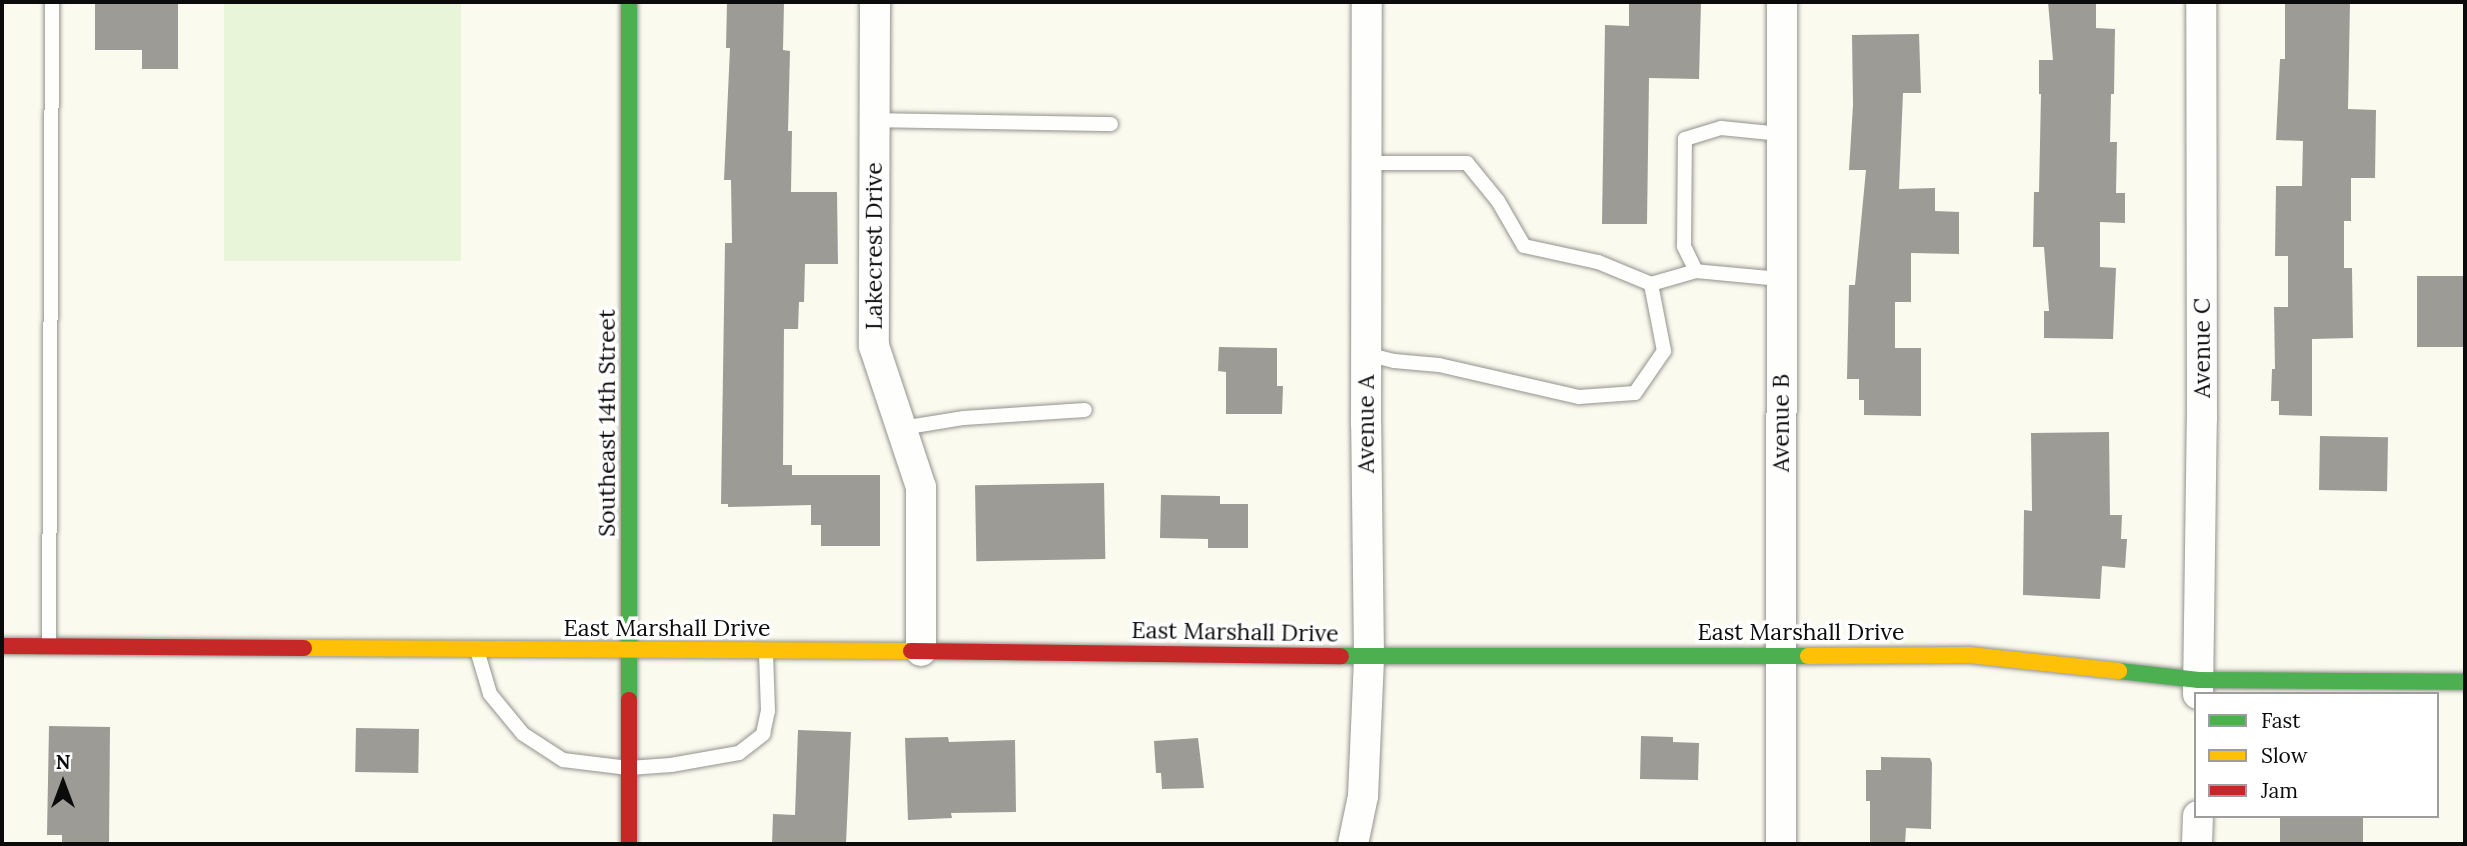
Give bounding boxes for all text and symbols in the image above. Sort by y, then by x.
street label: Lakecrest Drive [860,162,888,330]
street label: Avenue C [2188,298,2216,398]
street label: Southeast 14th Street [593,309,621,537]
street label: Avenue B [1767,374,1795,472]
street label: Avenue A [1352,375,1380,473]
street label: East Marshall Drive [563,614,771,642]
street label: East Marshall Drive [1131,616,1339,648]
street label: East Marshall Drive [1697,618,1905,646]
legend [2194,692,2439,818]
text: Fast [2261,707,2300,734]
text: Slow [2261,742,2308,769]
north arrow [28,748,98,818]
text: N [56,750,70,774]
text: Jam [2261,777,2298,804]

